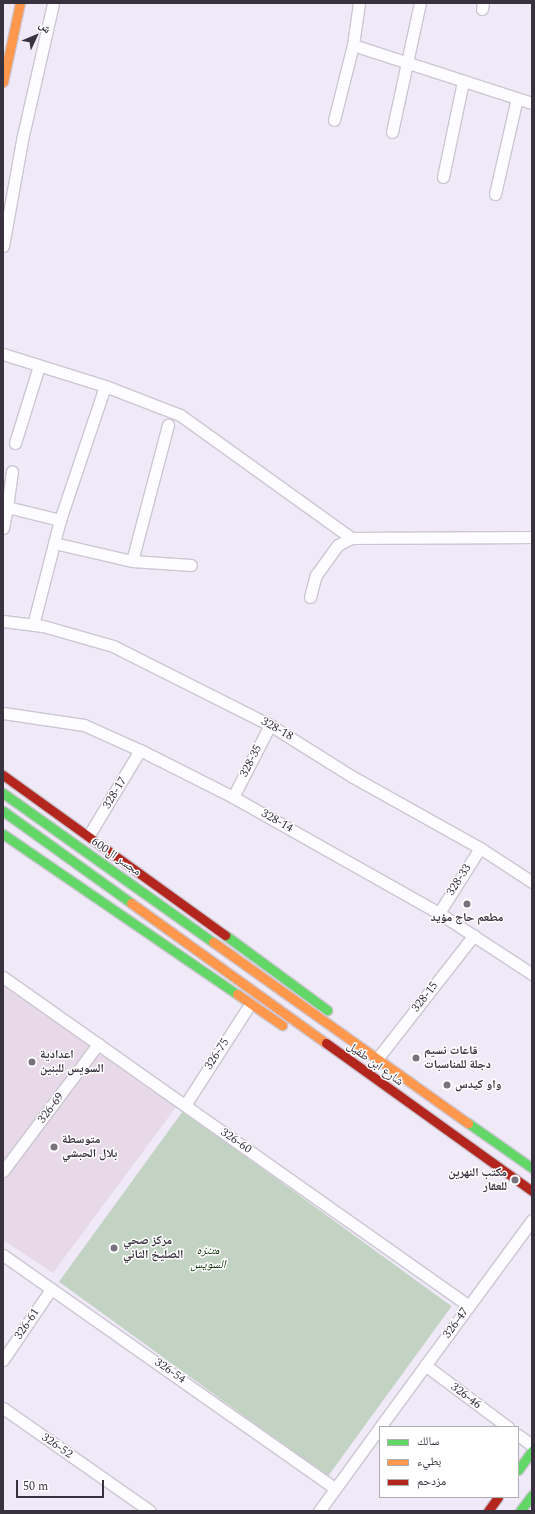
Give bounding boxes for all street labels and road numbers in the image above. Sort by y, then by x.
street label: 328-18 [258,714,296,744]
street label: 328-35 [237,742,265,780]
street label: 328-17 [100,775,130,811]
street label: 328-14 [258,806,296,836]
street label: مجسر ال600 [88,835,144,879]
street label: 328-33 [444,862,474,898]
street label: 328-15 [409,979,441,1015]
street label: 326-75 [202,1036,232,1072]
street label: شارع ابن طفيل [344,1039,406,1089]
street label: 326-69 [35,1090,67,1126]
street label: 326-60 [218,1125,254,1157]
street label: 326-47 [440,1305,472,1341]
street label: 326-61 [11,1306,43,1342]
street label: 326-54 [152,1355,188,1387]
street label: 326-46 [448,1380,484,1412]
street label: 326-52 [39,1430,75,1462]

